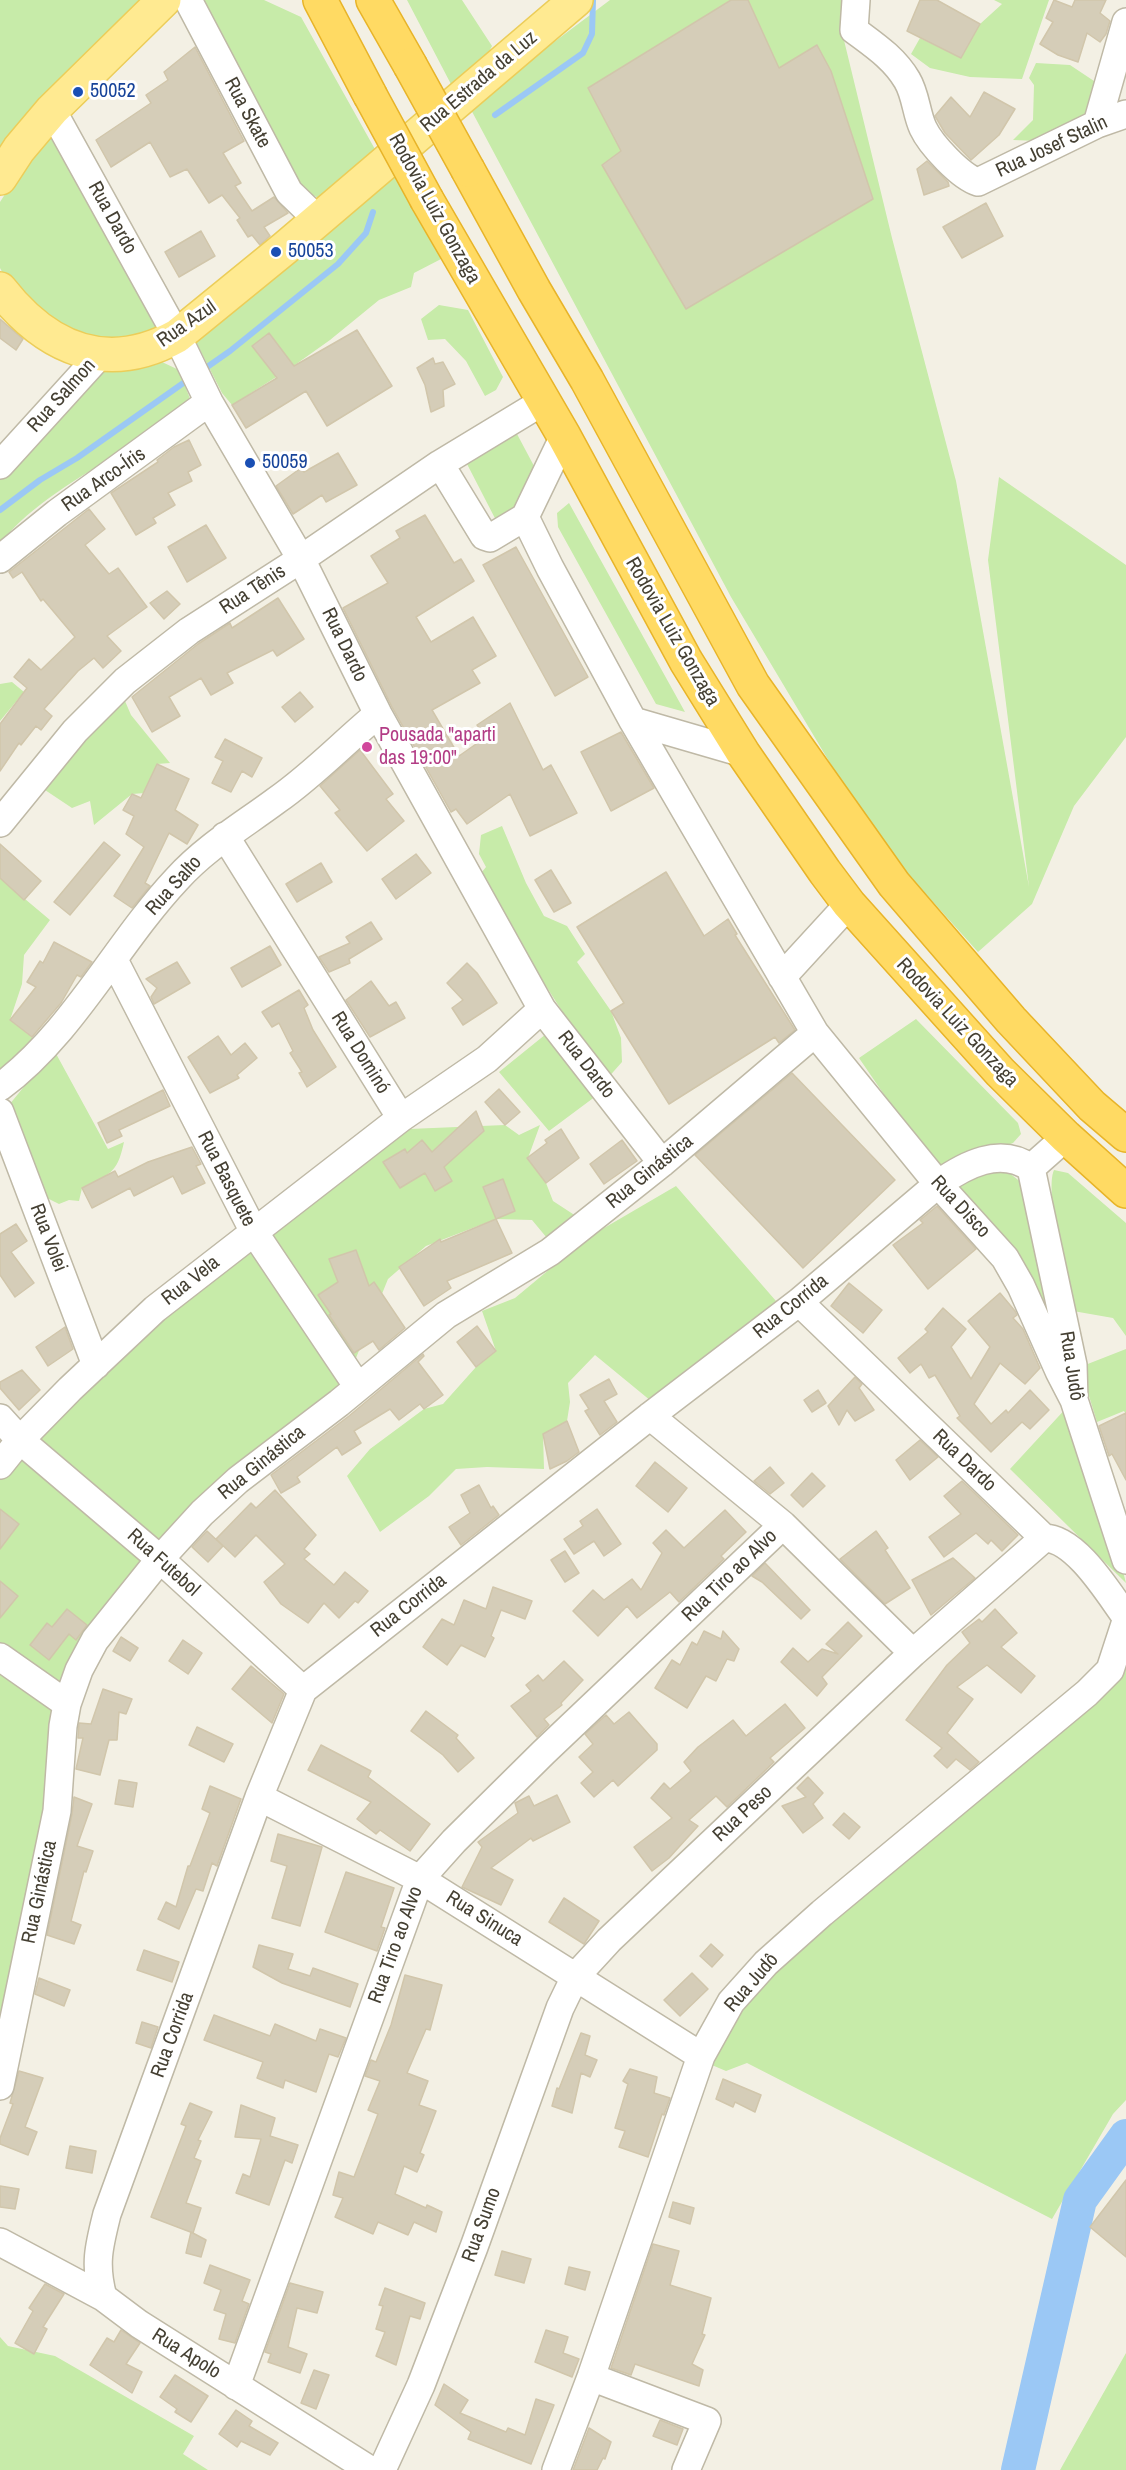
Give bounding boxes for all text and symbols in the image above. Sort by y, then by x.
street label: Rua Estrada da Luz [416,26,542,138]
street label: Rua Skate [218,74,276,152]
place label: 50052 [90,80,136,104]
marker: 50052 [71,85,85,99]
street label: Rua Josef Stalin [992,111,1112,183]
street label: Rodovia Luiz Gonzaga [383,130,485,288]
street label: Rua Dardo [82,178,142,258]
place label: 50053 [288,240,334,264]
marker: 50053 [269,245,283,259]
street label: Rua Azul [153,295,221,353]
street label: Rua Salmon [23,354,101,438]
street label: Rua Arco-Íris [58,442,150,518]
place label: 50059 [262,451,308,475]
marker: 50059 [243,456,257,470]
street label: Rodovia Luiz Gonzaga [620,553,724,711]
street label: Rua Tênis [216,560,290,620]
street label: Rua Dardo [316,604,372,686]
place label: Pousada "aparti das 19:00" [379,724,496,771]
marker: Pousada "aparti das 19:00" [360,740,374,754]
street label: Rua Salto [141,851,207,921]
street label: Rodovia Luiz Gonzaga [891,953,1023,1093]
street label: Rua Dominó [325,1008,395,1098]
street label: Rua Dardo [552,1026,620,1104]
street label: Rua Basquete [192,1127,260,1231]
street label: Rua Ginástica [602,1130,698,1214]
street label: Rua Disco [925,1171,995,1243]
street label: Rua Volei [24,1201,72,1275]
street label: Rua Vela [157,1251,225,1311]
street label: Rua Corrida [749,1270,833,1344]
street label: Rua Judô [1054,1329,1088,1403]
street label: Rua Ginástica [214,1421,310,1505]
street label: Rua Dardo [927,1425,1001,1497]
street label: Rua Futebol [122,1524,204,1602]
street label: Rua Tiro ao Alvo [678,1525,782,1627]
street label: Rua Corrida [366,1569,452,1643]
street label: Rua Peso [708,1781,778,1847]
street label: Rua Ginástica [17,1838,63,1946]
street label: Rua Tiro ao Alvo [364,1883,428,2007]
street label: Rua Sinuca [441,1886,527,1952]
street label: Rua Judô [720,1949,784,2017]
street label: Rua Corrida [146,1989,200,2081]
street label: Rua Sumo [457,2184,507,2266]
street label: Rua Apolo [147,2324,225,2384]

